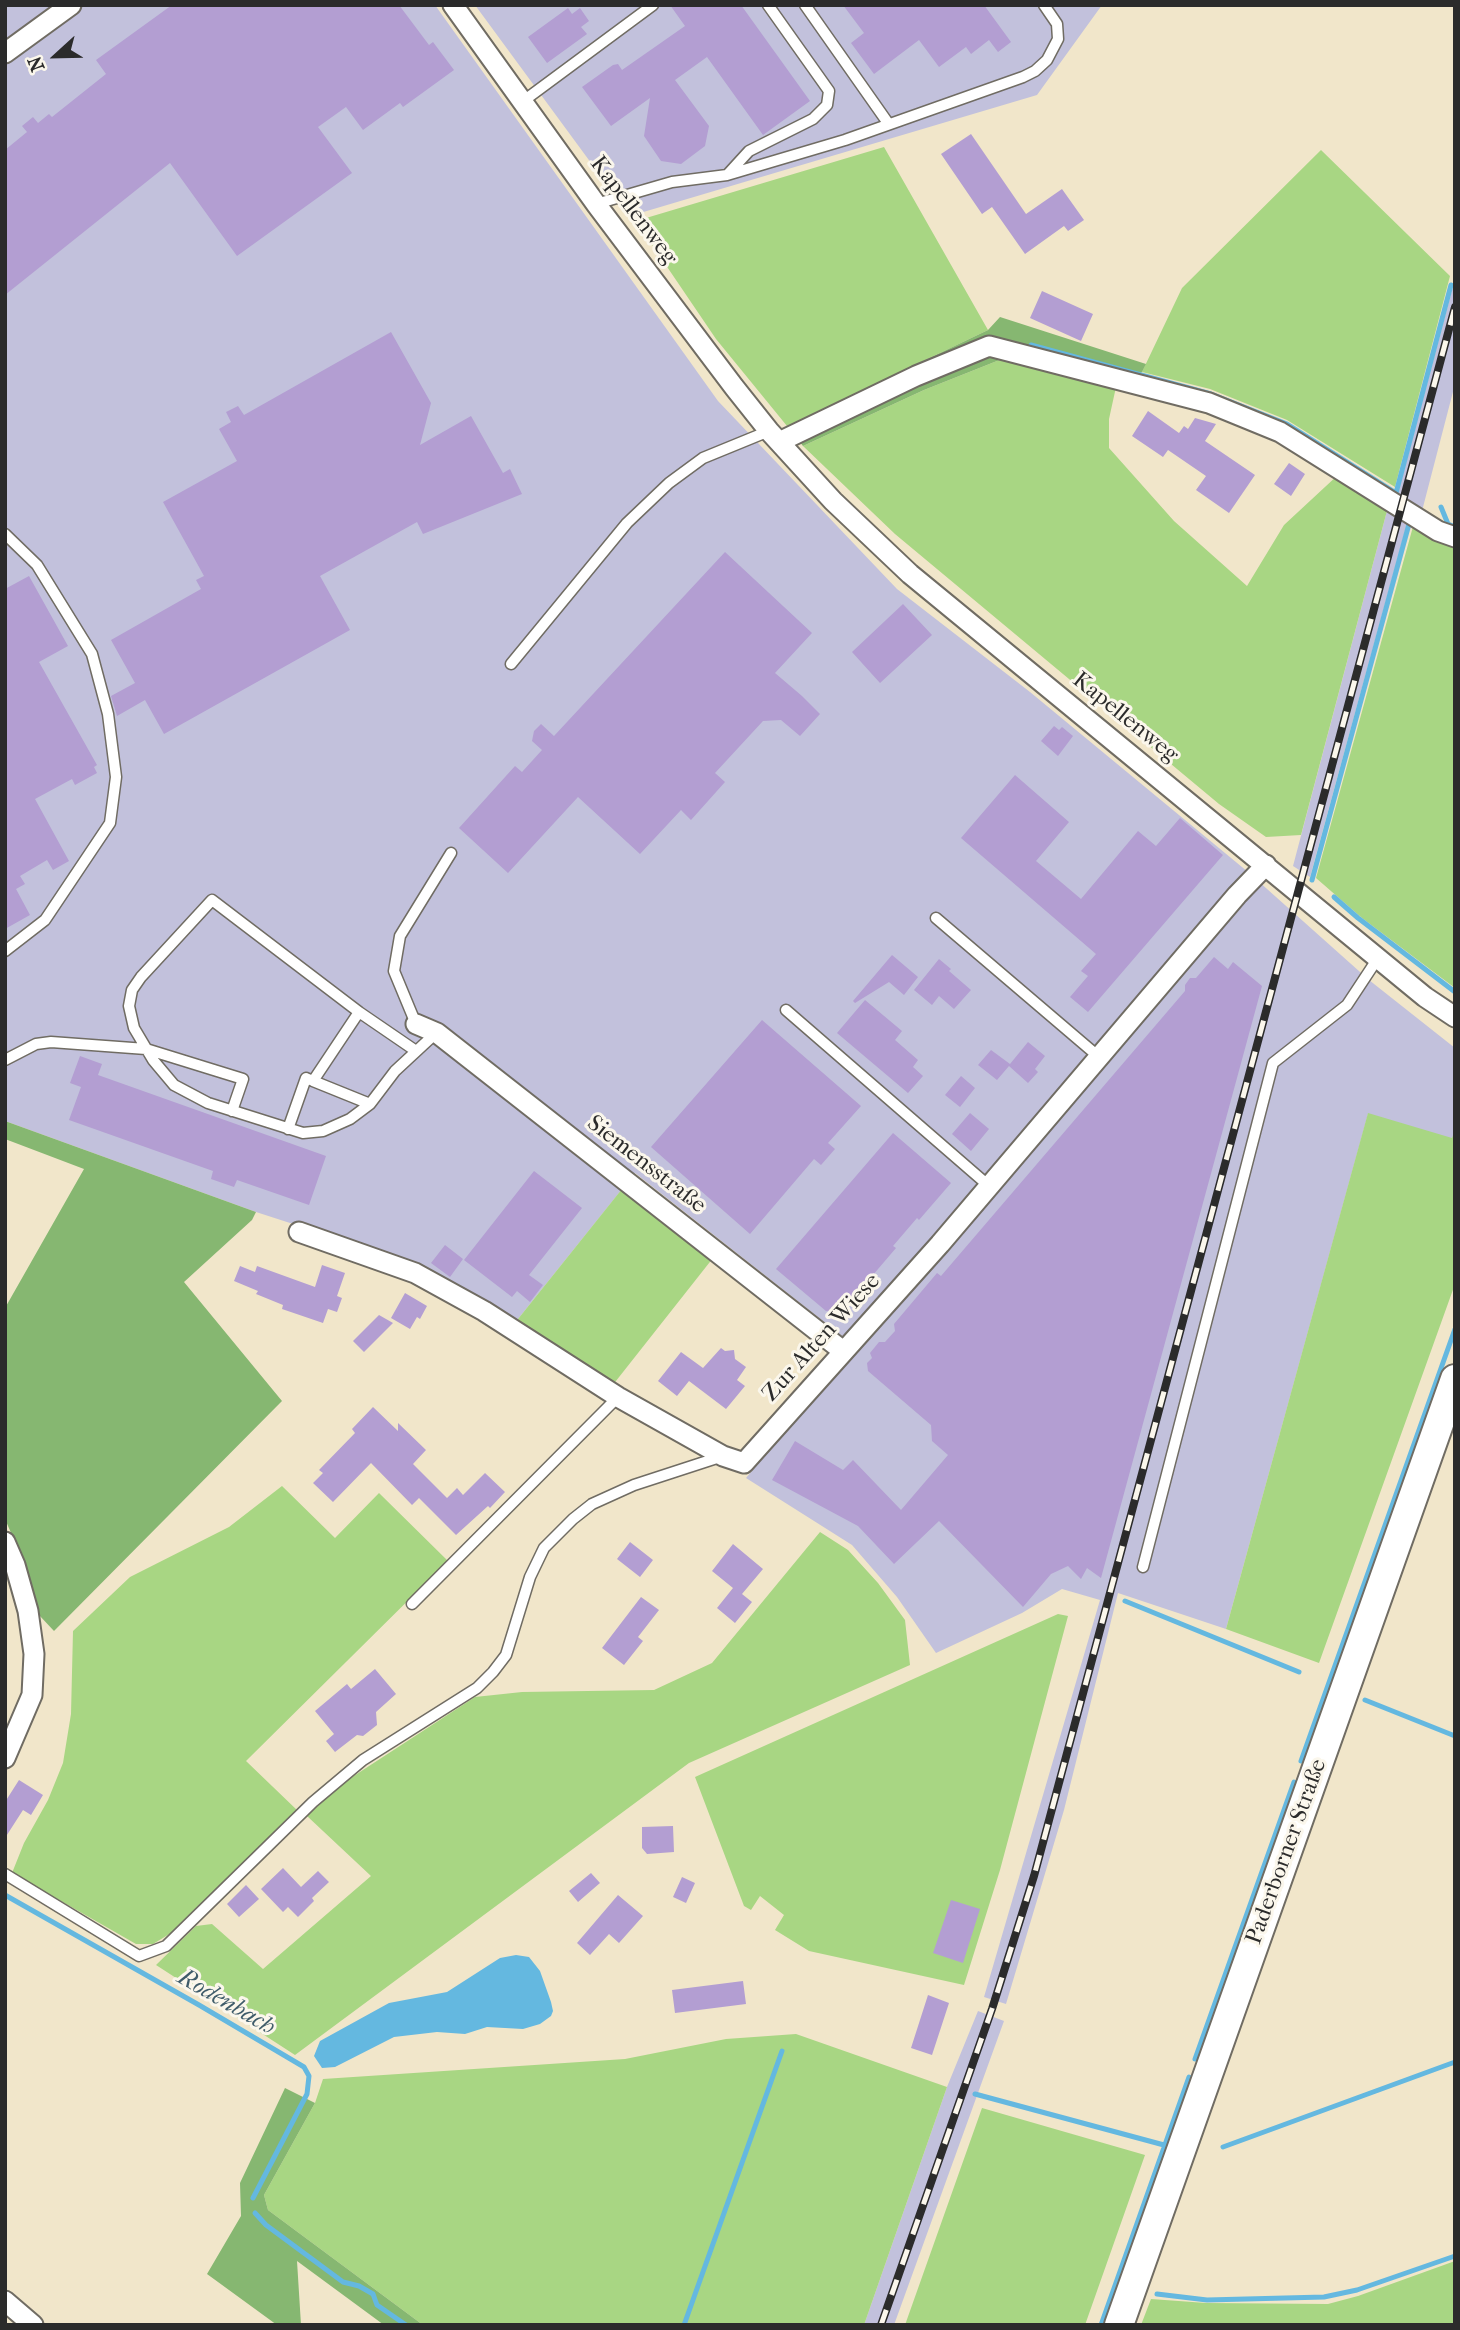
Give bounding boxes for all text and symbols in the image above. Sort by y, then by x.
north arrow [21,21,91,91]
text: N [24,53,49,75]
street label: Kapellenweg [583,151,683,271]
street label: Kapellenweg [1066,667,1184,769]
street label: Siemensstraße [581,1110,711,1220]
street label: Zur Alten Wiese [757,1268,887,1408]
street label: Paderborner Straße [1241,1756,1333,1948]
water label: Rodenbach [172,1964,280,2042]

